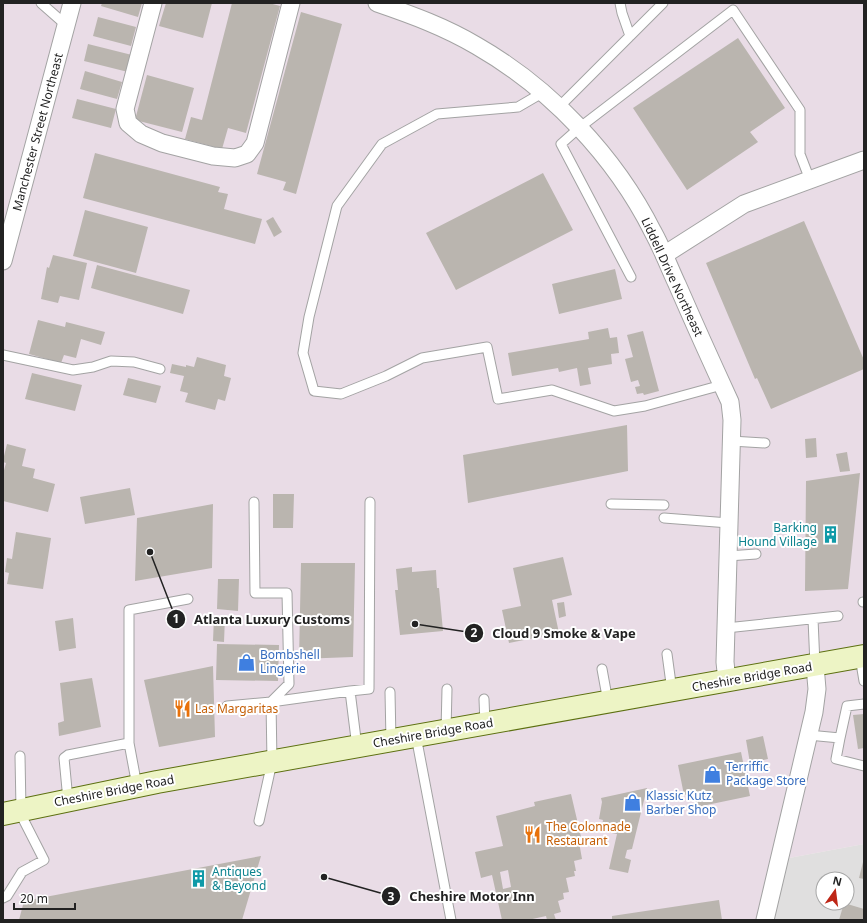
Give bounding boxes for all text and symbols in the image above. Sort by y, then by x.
street label: Manchester Street Northeast [8,50,67,213]
street label: Liddell Drive Northeast [637,214,708,340]
place label: Barking Hound Village [738,519,817,550]
building icon: Barking Hound Village [820,525,840,545]
callout: Atlanta Luxury Customs [166,607,359,632]
text: 1 [173,610,179,627]
text: Atlanta Luxury Customs [194,610,350,628]
callout: Cloud 9 Smoke & Vape [464,621,644,646]
text: 2 [471,624,478,641]
text: Cloud 9 Smoke & Vape [492,624,636,642]
place label: Bombshell Lingerie [260,646,320,677]
shop icon: Bombshell Lingerie [237,652,257,672]
street label: Cheshire Bridge Road [690,658,813,695]
restaurant icon: Las Margaritas [172,699,192,719]
place label: Las Margaritas [195,700,279,717]
street label: Cheshire Bridge Road [371,714,494,751]
place label: Terriffic Package Store [726,758,806,789]
shop icon: Terriffic Package Store [703,764,723,784]
street label: Cheshire Bridge Road [52,771,175,810]
place label: Klassic Kutz Barber Shop [646,787,716,818]
shop icon: Klassic Kutz Barber Shop [623,793,643,813]
place label: The Colonnade Restaurant [546,818,631,849]
restaurant icon: The Colonnade Restaurant [523,824,543,844]
place label: Antiques & Beyond [212,863,266,894]
building icon: Antiques & Beyond [189,869,209,889]
north arrow [815,871,855,911]
text: N [831,872,844,889]
callout: Cheshire Motor Inn [381,884,543,909]
scale bar [14,885,75,911]
text: Cheshire Motor Inn [409,887,535,905]
text: 3 [388,888,395,905]
text: 20 m [20,890,48,907]

